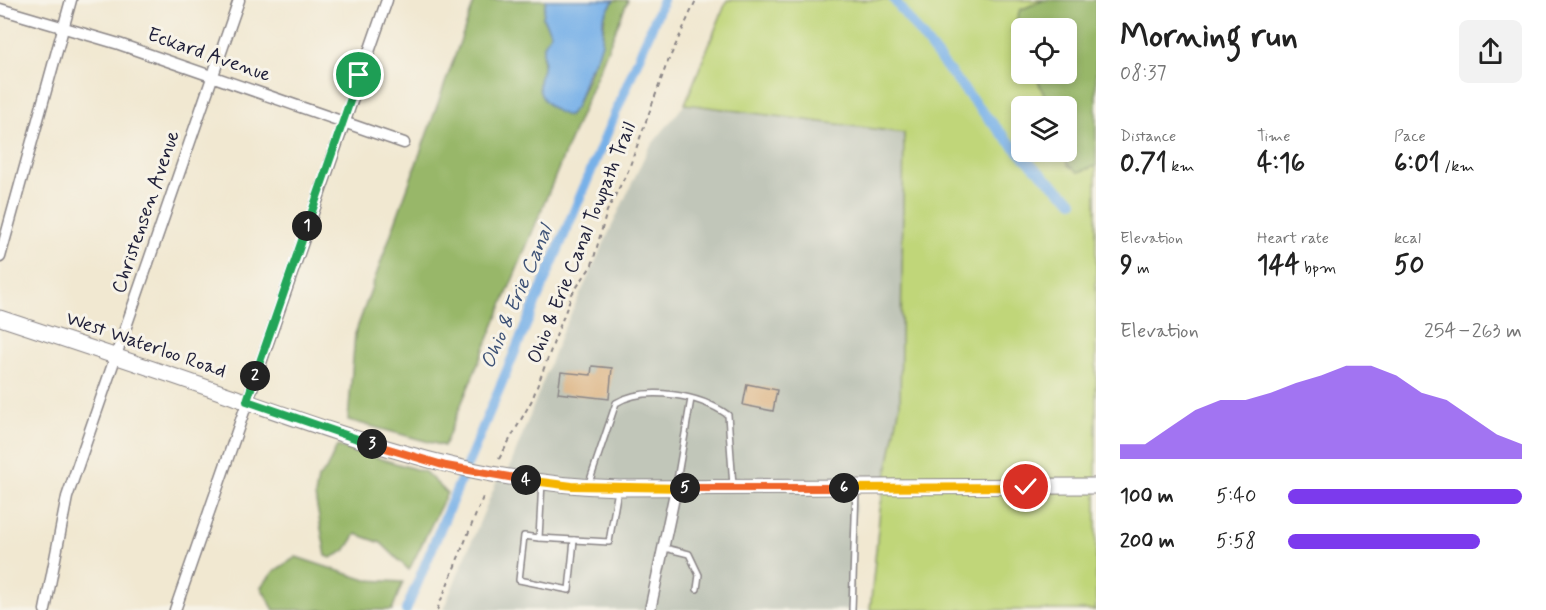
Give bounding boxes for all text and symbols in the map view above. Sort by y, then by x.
text: Morning run [1120,15,1298,59]
map controls [1011,18,1077,162]
button: locate [1011,18,1077,84]
button: share [1459,20,1522,83]
street label: Eckard Avenue [144,21,274,89]
pin [333,49,384,100]
icon: arrive [342,58,375,91]
text: 08:37 [1120,60,1167,87]
button: layers [1011,96,1077,162]
street label: Ohio & Erie Canal Towpath Trail [521,118,643,368]
text: Distance [1120,126,1176,147]
text: Time [1257,126,1291,147]
text: Pace [1394,126,1426,147]
street label: Christensen Avenue [105,127,187,297]
text: 0.71 [1120,147,1167,181]
text: 4:16 [1257,147,1305,181]
text: 6:01 [1394,147,1440,181]
text: km [1167,156,1195,177]
text: /km [1440,156,1475,177]
pin: 1 [292,211,322,241]
text: 1 [303,215,311,236]
water label: Ohio & Erie Canal [474,218,561,373]
text: Elevation [1120,228,1183,249]
text: Heart rate [1257,228,1329,249]
text: kcal [1394,228,1421,249]
text: 9 [1120,249,1133,283]
text: 144 [1257,249,1300,283]
text: 50 [1394,249,1424,283]
text: m [1133,258,1150,279]
text: bpm [1300,258,1336,279]
street label: West Waterloo Road [62,305,230,385]
text: Elevation [1120,318,1199,345]
text: 254–263 m [1424,318,1522,345]
pin: 2 [240,361,270,391]
text: 2 [251,365,259,386]
pin: 3 [357,429,387,459]
text: 3 [368,433,376,454]
pin [1000,461,1051,512]
pin: 4 [511,465,541,495]
text: 4 [521,469,531,490]
icon: check [1009,470,1042,503]
pin: 5 [670,473,700,503]
pin: 6 [829,473,859,503]
text: 5 [680,477,690,498]
text: 6 [840,477,848,498]
text: 100 m [1120,483,1174,510]
text: 5:40 [1216,483,1256,510]
text: 200 m [1120,528,1175,555]
text: 5:58 [1216,528,1256,555]

